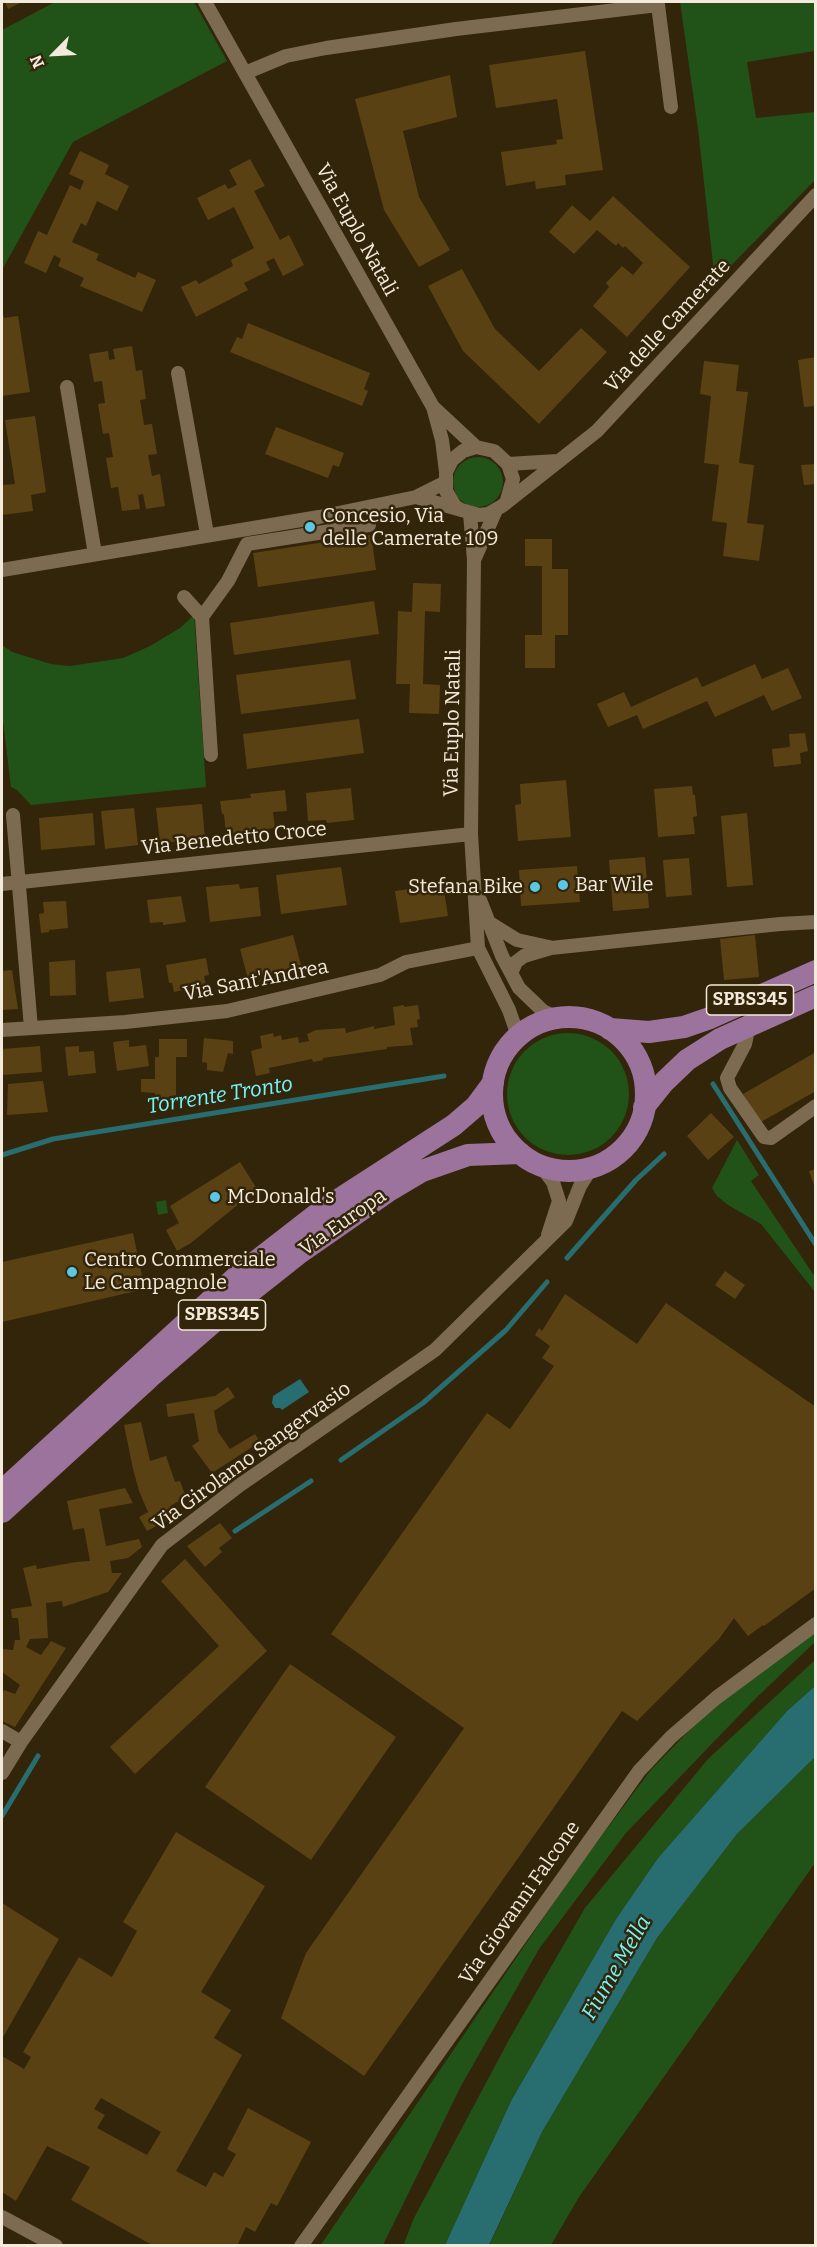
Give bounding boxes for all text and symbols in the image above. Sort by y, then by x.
north arrow [24,24,84,84]
text: N [26,52,48,71]
street label: Via Euplo Natali [310,160,402,300]
street label: Via delle Camerate [600,254,736,398]
place label: Concesio, Via delle Camerate 109 [322,504,498,551]
marker: Concesio, Via delle Camerate 109 [303,520,317,534]
street label: Via Euplo Natali [440,649,466,797]
street label: Via Benedetto Croce [140,817,328,861]
place label: Bar Wile [575,873,653,897]
place label: Stefana Bike [408,875,523,899]
marker: Bar Wile [556,878,570,892]
marker: Stefana Bike [528,880,542,894]
street label: Via Sant'Andrea [181,955,331,1007]
road number: SPBS345 [706,985,794,1015]
water label: Torrente Tronto [145,1072,295,1120]
street label: Via Europa [295,1184,391,1262]
place label: McDonald's [227,1185,334,1209]
marker: McDonald's [208,1190,222,1204]
place label: Centro Commerciale Le Campagnole [84,1248,276,1295]
marker: Centro Commerciale Le Campagnole [65,1265,79,1279]
road number: SPBS345 [178,1300,266,1330]
street label: Via Girolamo Sangervasio [148,1377,356,1537]
street label: Via Giovanni Falcone [454,1817,586,1989]
water label: Fiume Mella [577,1912,657,2024]

